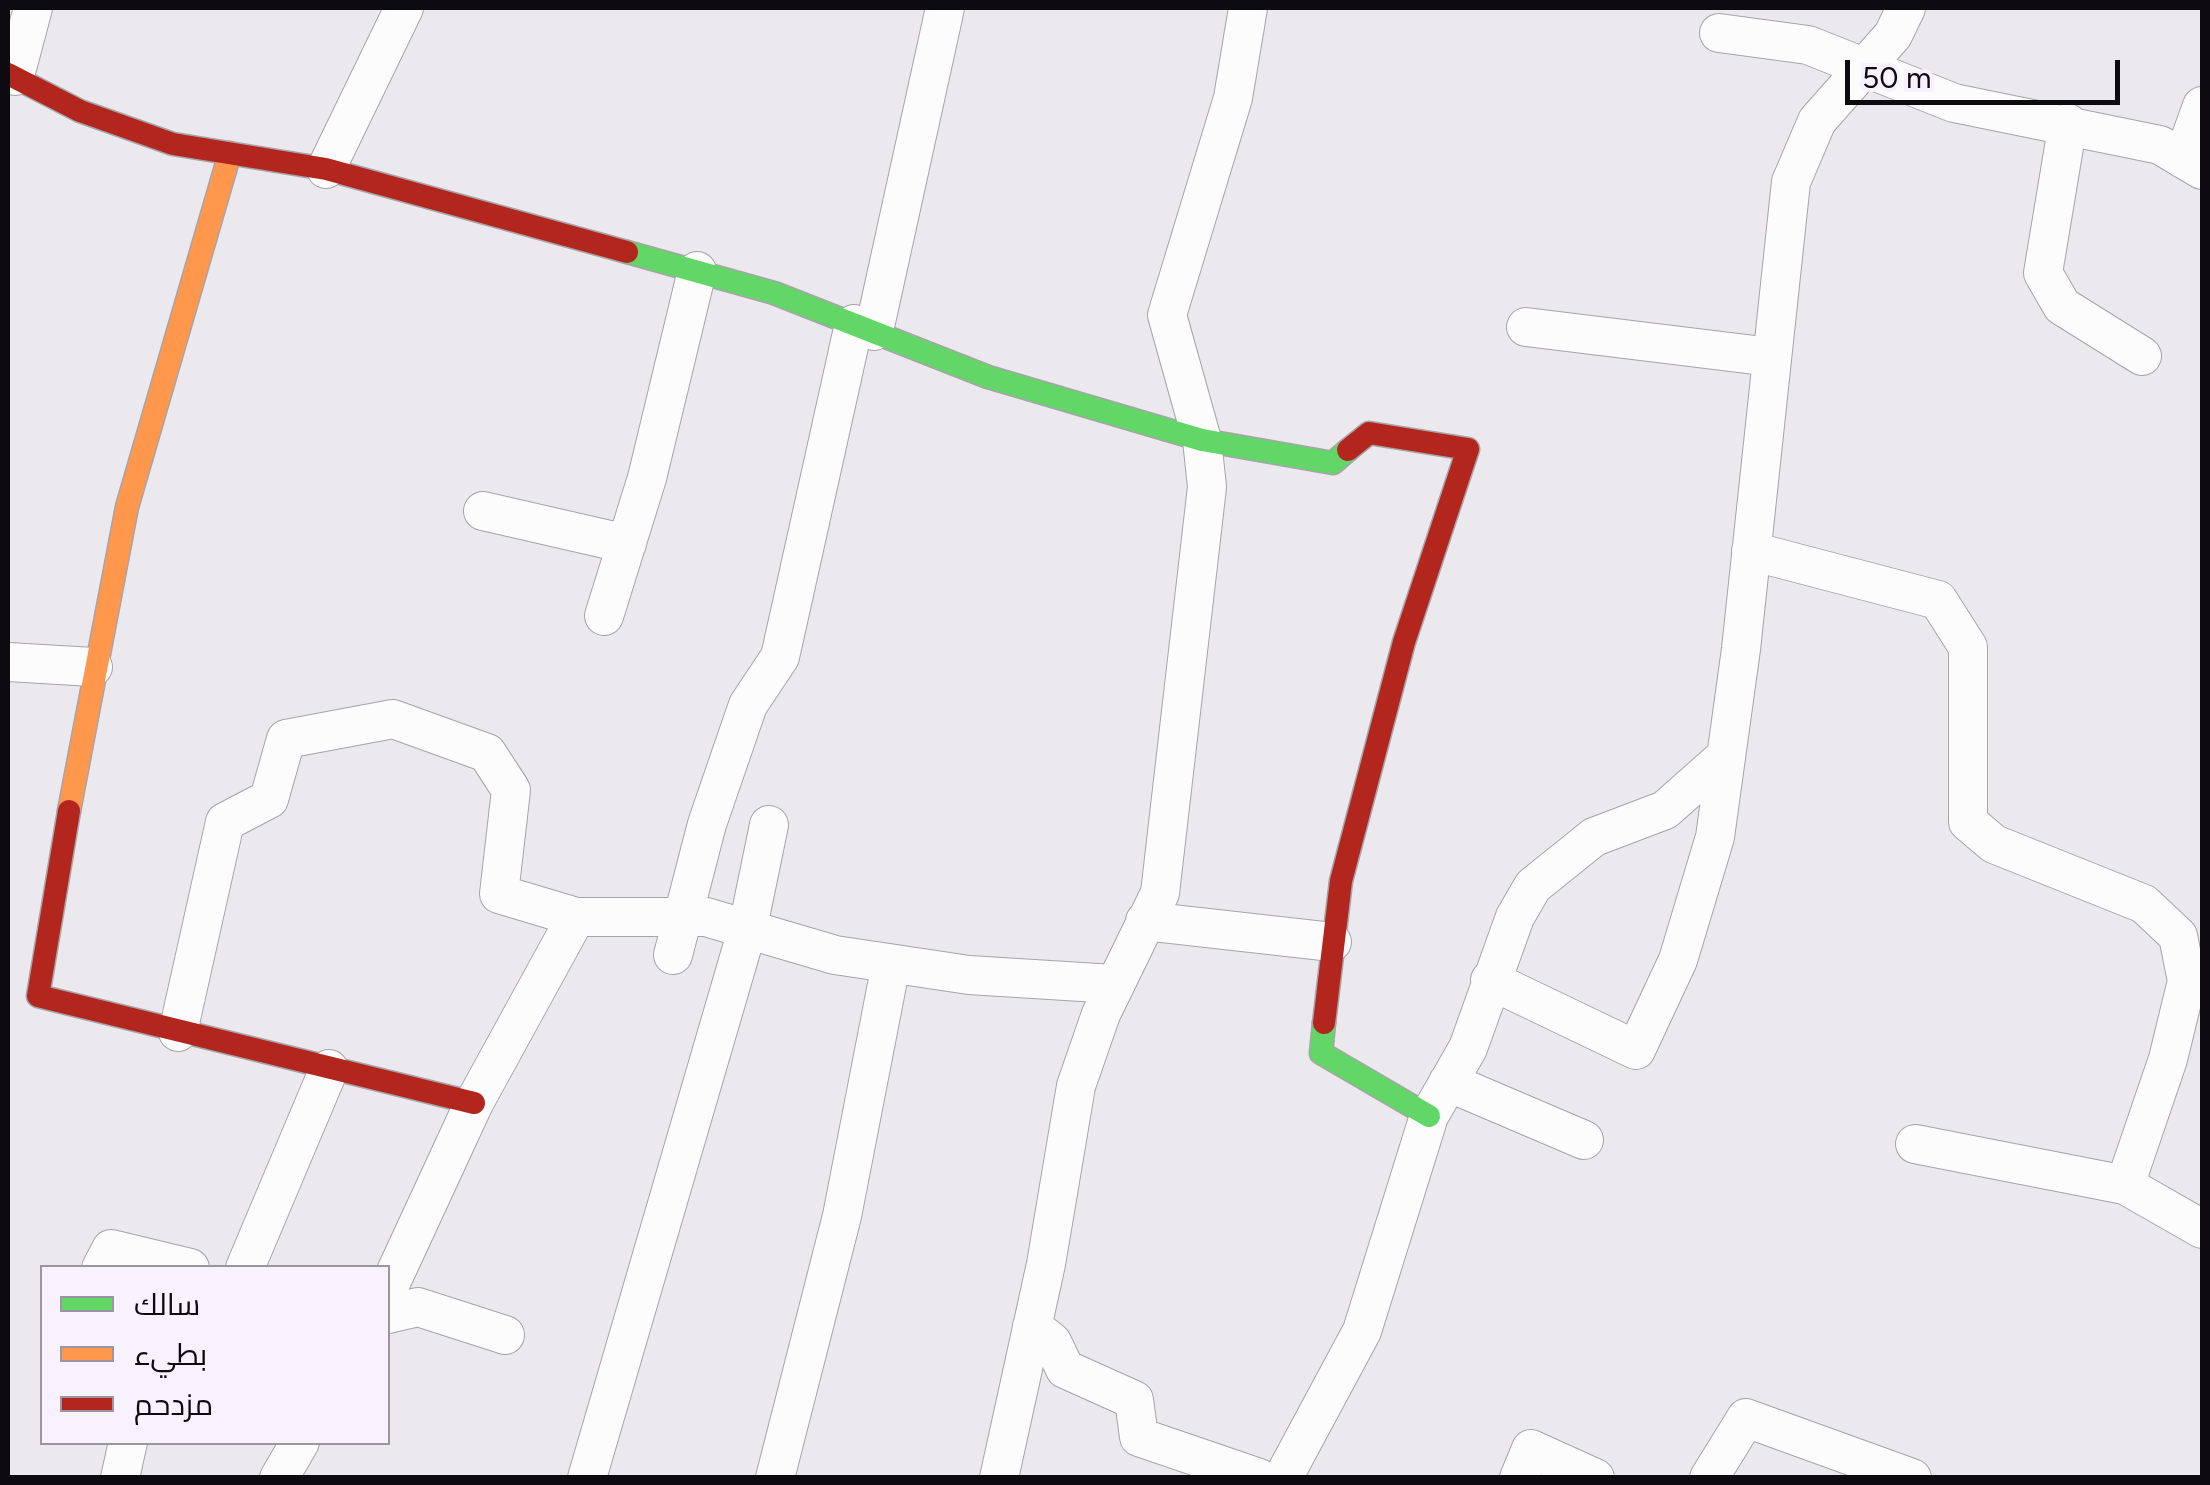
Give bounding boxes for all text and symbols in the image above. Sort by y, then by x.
scale bar [1850,40,2125,102]
text: 50 m [1862,59,1931,96]
legend [40,1265,390,1445]
text: سالك [134,1286,200,1323]
text: بطيء [134,1336,207,1373]
text: مزدحم [134,1386,213,1423]

